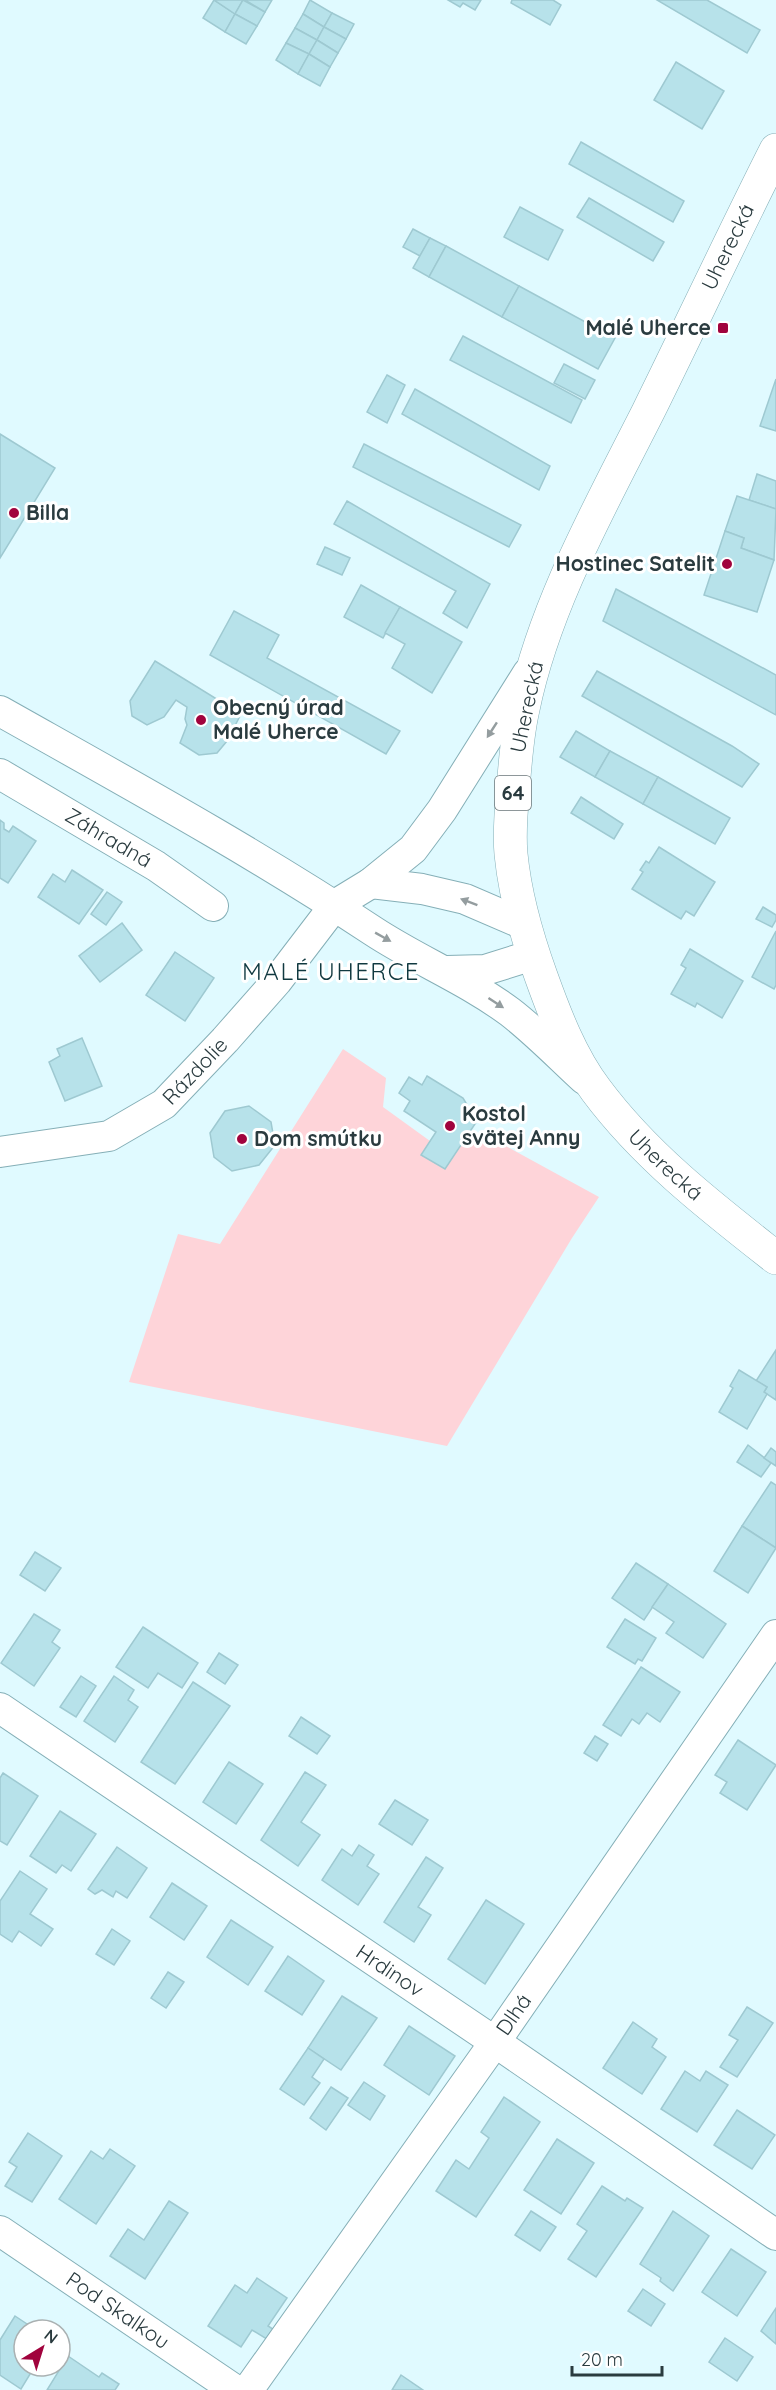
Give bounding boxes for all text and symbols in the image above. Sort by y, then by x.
street label: Uherecká [695,199,759,294]
place label: Malé Uherce [585,314,711,340]
marker: Malé Uherce [716,321,730,335]
place label: Billa [26,499,69,525]
marker: Billa [7,506,21,520]
place label: Hostinec Satelit [556,550,715,576]
marker: Hostinec Satelit [720,557,734,571]
street label: Uherecká [504,659,548,755]
place label: Obecný úrad Malé Uherce [213,694,344,744]
marker: Obecný úrad Malé Uherce [194,713,208,727]
one-way arrow [486,722,497,738]
road number: 64 [495,776,531,810]
street label: Záhradná [61,801,157,873]
one-way arrow [460,896,478,906]
one-way arrow [375,932,392,942]
district label: MALÉ UHERCE [242,956,420,986]
one-way arrow [488,998,504,1009]
street label: Rázdolie [156,1031,233,1110]
place label: Kostol svätej Anny [462,1100,580,1150]
marker: Kostol svätej Anny [443,1119,457,1133]
street label: Uherecká [623,1123,709,1206]
place label: Dom smútku [254,1125,382,1151]
marker: Dom smútku [235,1132,249,1146]
street label: Hrdinov [351,1938,429,2002]
street label: Dlhá [490,1988,536,2040]
street label: Pod Skalkou [61,2266,175,2354]
north arrow [12,2318,72,2378]
text: N [40,2325,62,2348]
scale bar [572,2339,662,2377]
text: 20 m [581,2348,623,2371]

